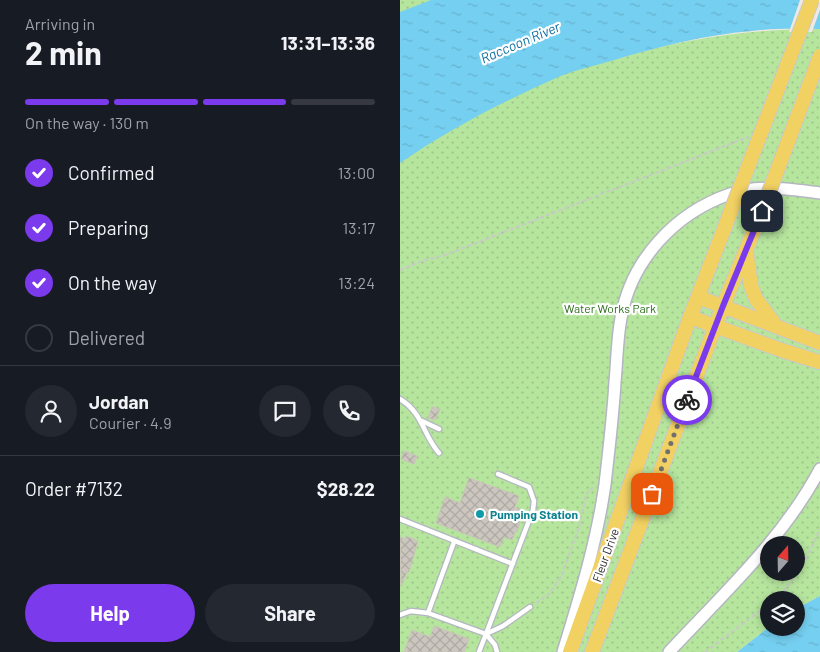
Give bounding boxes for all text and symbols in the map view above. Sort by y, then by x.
text: Arriving in [25,14,95,33]
water label: Raccoon River [478,17,563,66]
text: 13:31–13:36 [281,31,375,54]
text: 2 min [25,33,102,71]
text: On the way · 130 m [25,113,149,132]
icon: check [25,159,53,187]
text: Confirmed [68,161,155,184]
text: 13:00 [338,163,375,182]
pin [741,190,783,232]
icon: home [748,197,776,225]
icon: check [25,214,53,242]
text: Preparing [68,216,149,239]
text: 13:17 [343,218,375,237]
icon: check [25,269,53,297]
text: On the way [68,271,157,294]
text: 13:24 [338,273,375,292]
park label: Water Works Park [564,301,656,315]
text: Delivered [68,326,145,349]
courier [662,375,712,425]
button: person [25,385,77,437]
button: chat [259,385,311,437]
button: phone [323,385,375,437]
icon: bike [673,386,701,414]
text: Jordan [89,390,149,413]
text: Courier · 4.9 [89,413,172,432]
pin [631,473,673,515]
text: Order #7132 [25,477,123,500]
text: $28.22 [317,477,375,500]
icon: bag [638,480,666,508]
place label: Pumping Station [490,507,578,521]
marker: Pumping Station [474,508,486,520]
street label: Fleur Drive [589,526,621,584]
north arrow [760,536,805,581]
map controls [760,536,805,636]
button: Help [25,584,195,642]
button: Share [205,584,375,642]
button: layers [760,591,805,636]

